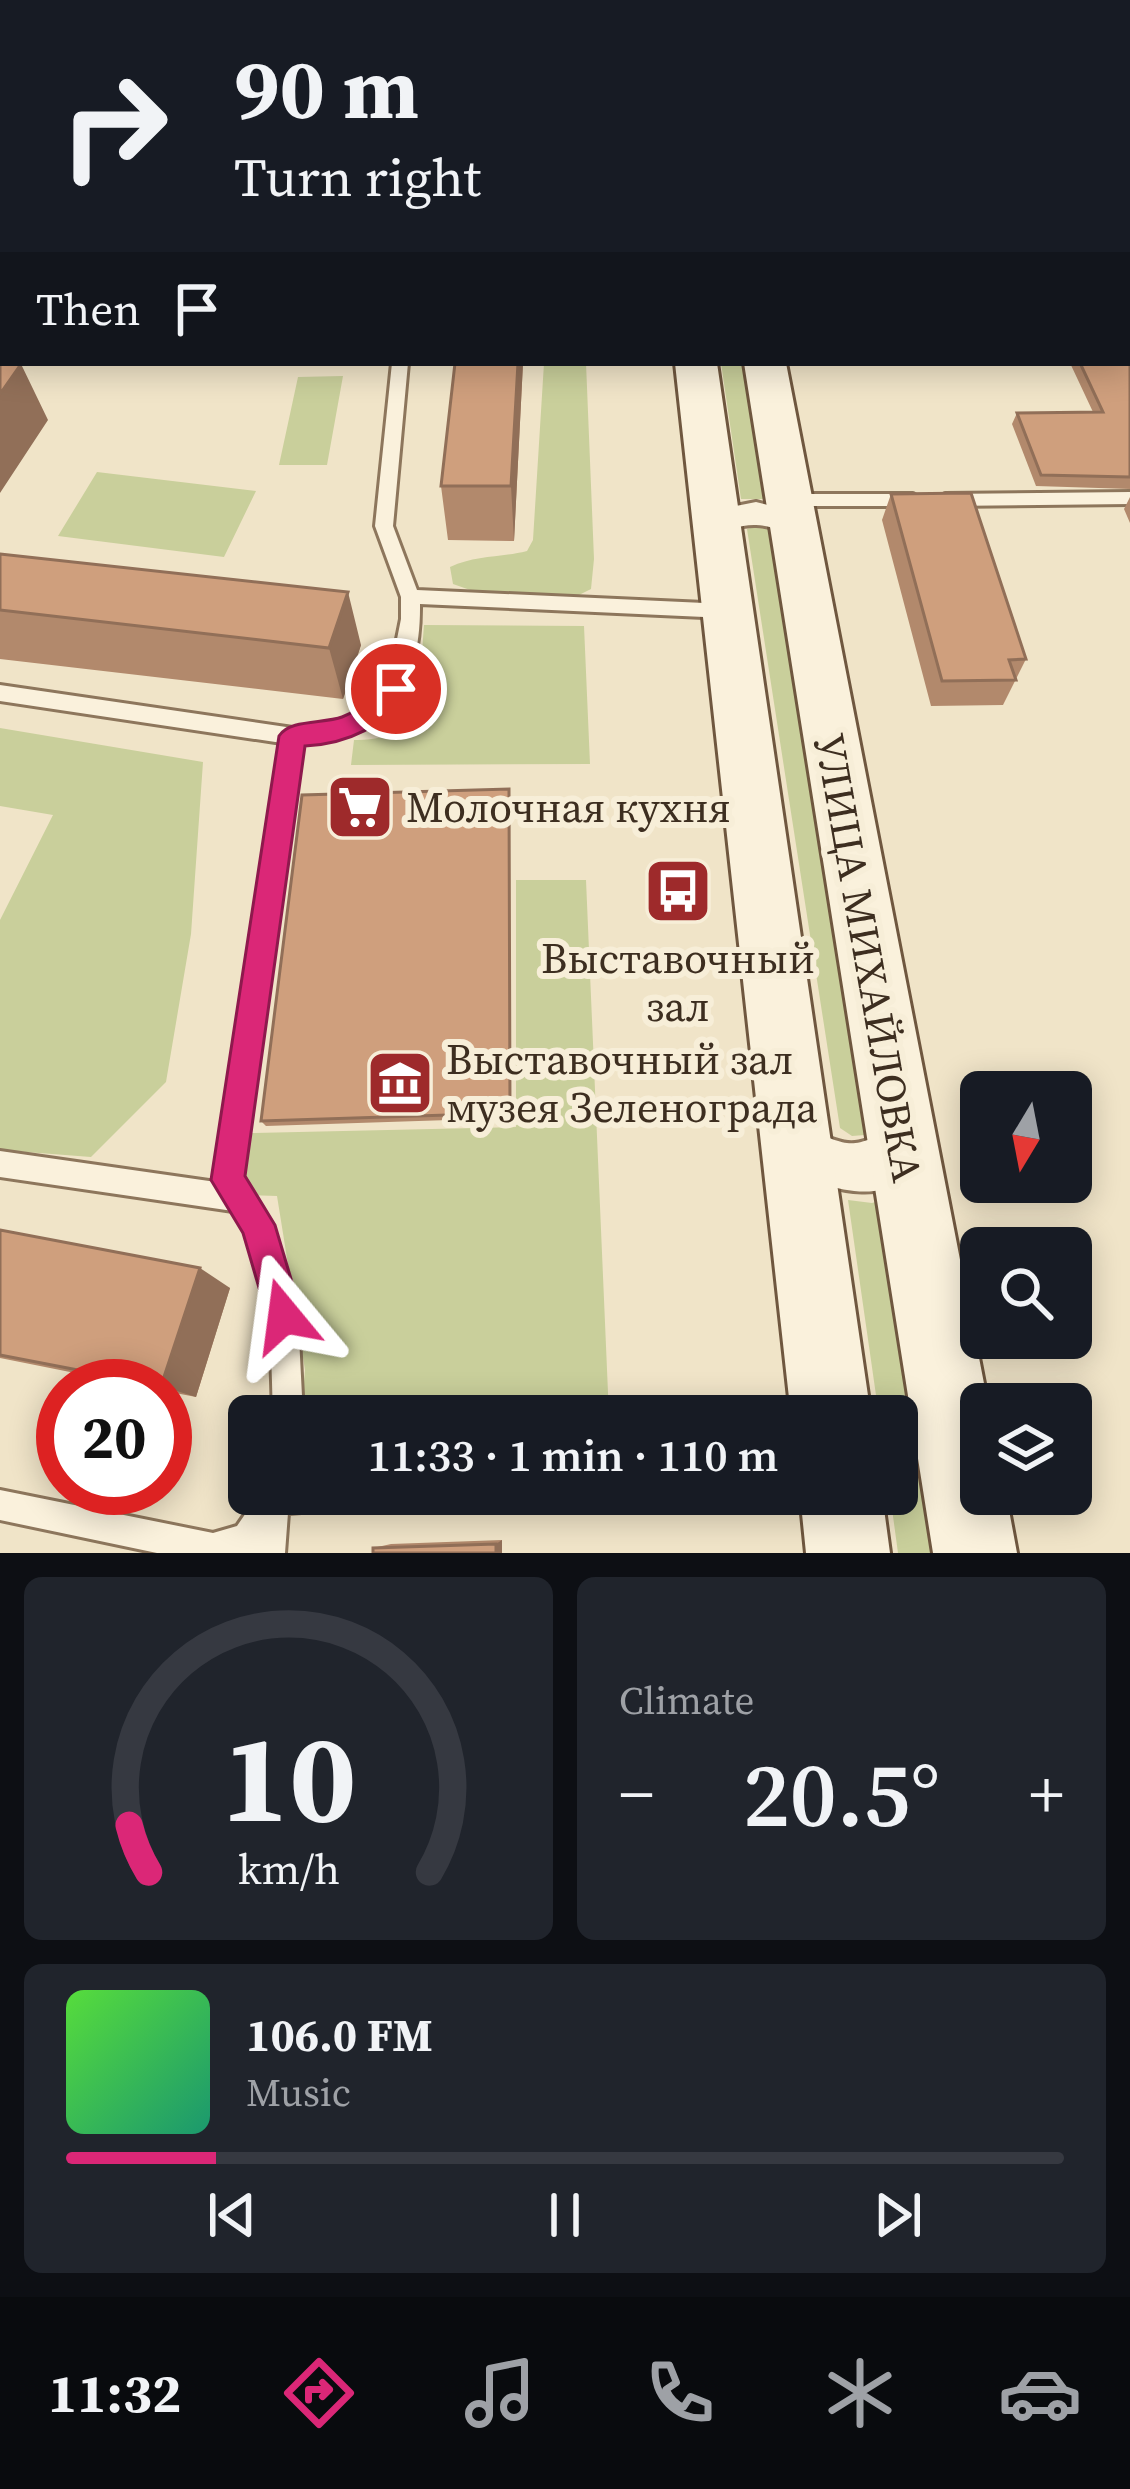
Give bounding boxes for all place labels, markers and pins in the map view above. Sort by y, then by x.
pin [345,638,447,740]
supermarket icon: Молочная кухня [325,772,395,842]
place label: Молочная кухня [406,778,731,836]
bus stop icon: Выставочный зал [643,856,713,926]
place label: Выставочный зал [541,929,815,1035]
place label: Выставочный зал музея Зеленограда [446,1030,818,1136]
museum icon: Выставочный зал музея Зеленограда [365,1048,435,1118]

